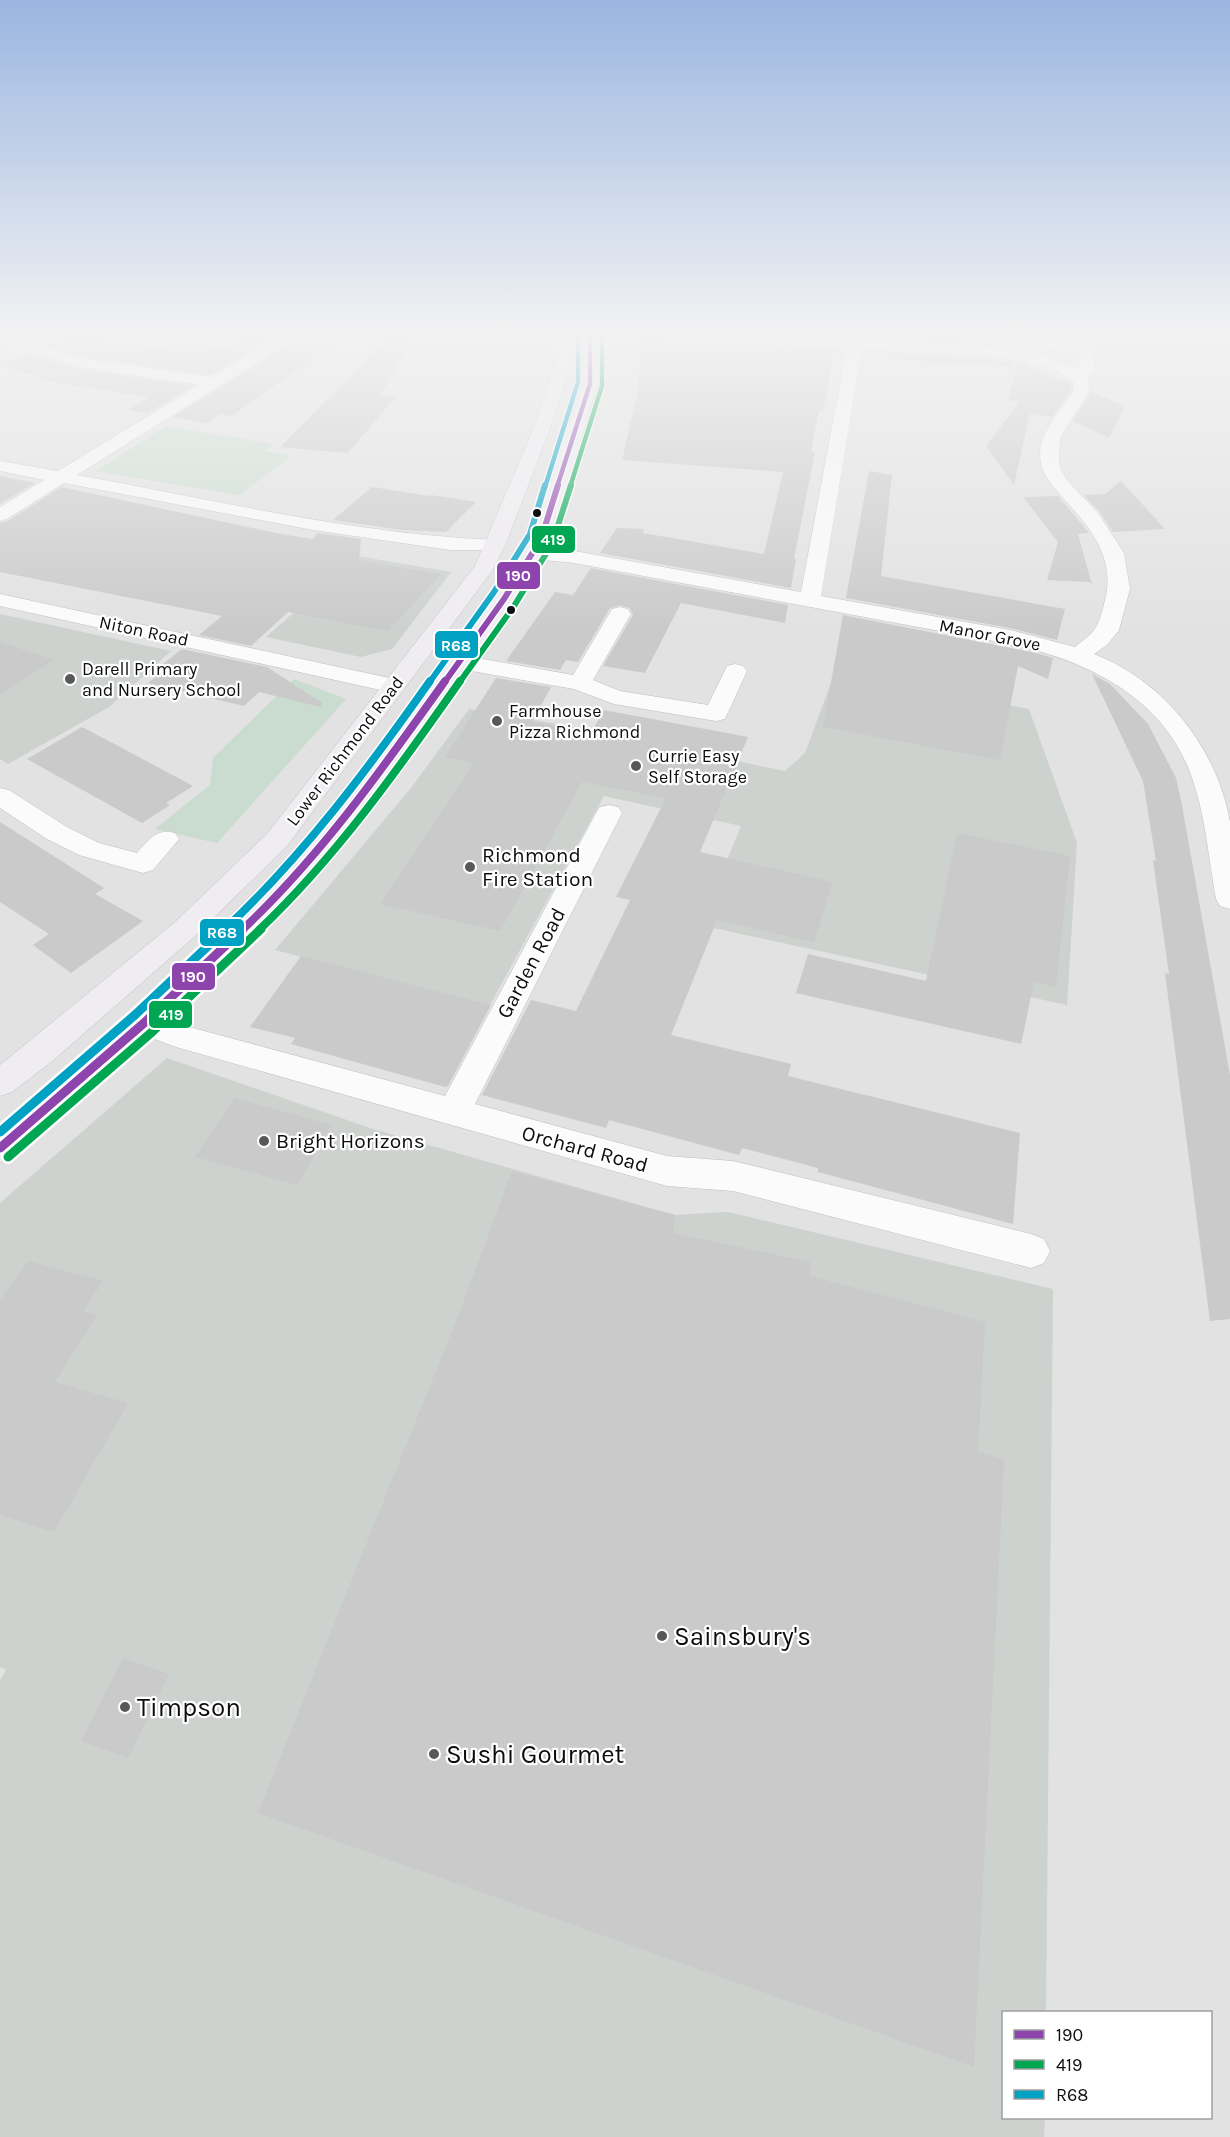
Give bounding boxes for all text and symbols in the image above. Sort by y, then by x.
unlabelled marker [531,507,543,519]
line badge: 419 [531,525,576,554]
text: 419 [541,530,566,549]
line badge: 190 [496,561,541,590]
text: 190 [505,566,531,585]
unlabelled marker [505,604,517,616]
street label: Niton Road [97,611,191,651]
street label: Manor Grove [937,614,1043,656]
line badge: R68 [434,630,479,659]
text: R68 [441,636,471,655]
place label: Darell Primary and Nursery School [82,658,241,701]
marker: Darell Primary and Nursery School [63,672,77,686]
street label: Lower Richmond Road [282,672,408,830]
place label: Farmhouse Pizza Richmond [509,700,640,743]
marker: Farmhouse Pizza Richmond [490,714,504,728]
place label: Currie Easy Self Storage [648,745,747,788]
marker: Currie Easy Self Storage [629,759,643,773]
place label: Richmond Fire Station [482,843,593,891]
marker: Richmond Fire Station [463,860,477,874]
street label: Garden Road [492,904,570,1022]
line badge: R68 [199,918,245,947]
text: R68 [207,923,237,942]
line badge: 190 [171,962,216,991]
text: 190 [180,967,206,986]
line badge: 419 [148,1000,193,1029]
text: 419 [159,1005,184,1024]
street label: Orchard Road [519,1121,651,1177]
place label: Bright Horizons [276,1129,425,1153]
marker: Bright Horizons [257,1134,271,1148]
place label: Sainsbury's [674,1621,811,1652]
marker: Sainsbury's [655,1629,669,1643]
place label: Timpson [137,1692,241,1723]
marker: Timpson [118,1700,132,1714]
place label: Sushi Gourmet [446,1739,625,1770]
marker: Sushi Gourmet [427,1747,441,1761]
legend [1002,2011,1212,2119]
text: 190 [1056,2024,1083,2046]
text: 419 [1056,2054,1082,2076]
text: R68 [1056,2084,1088,2106]

